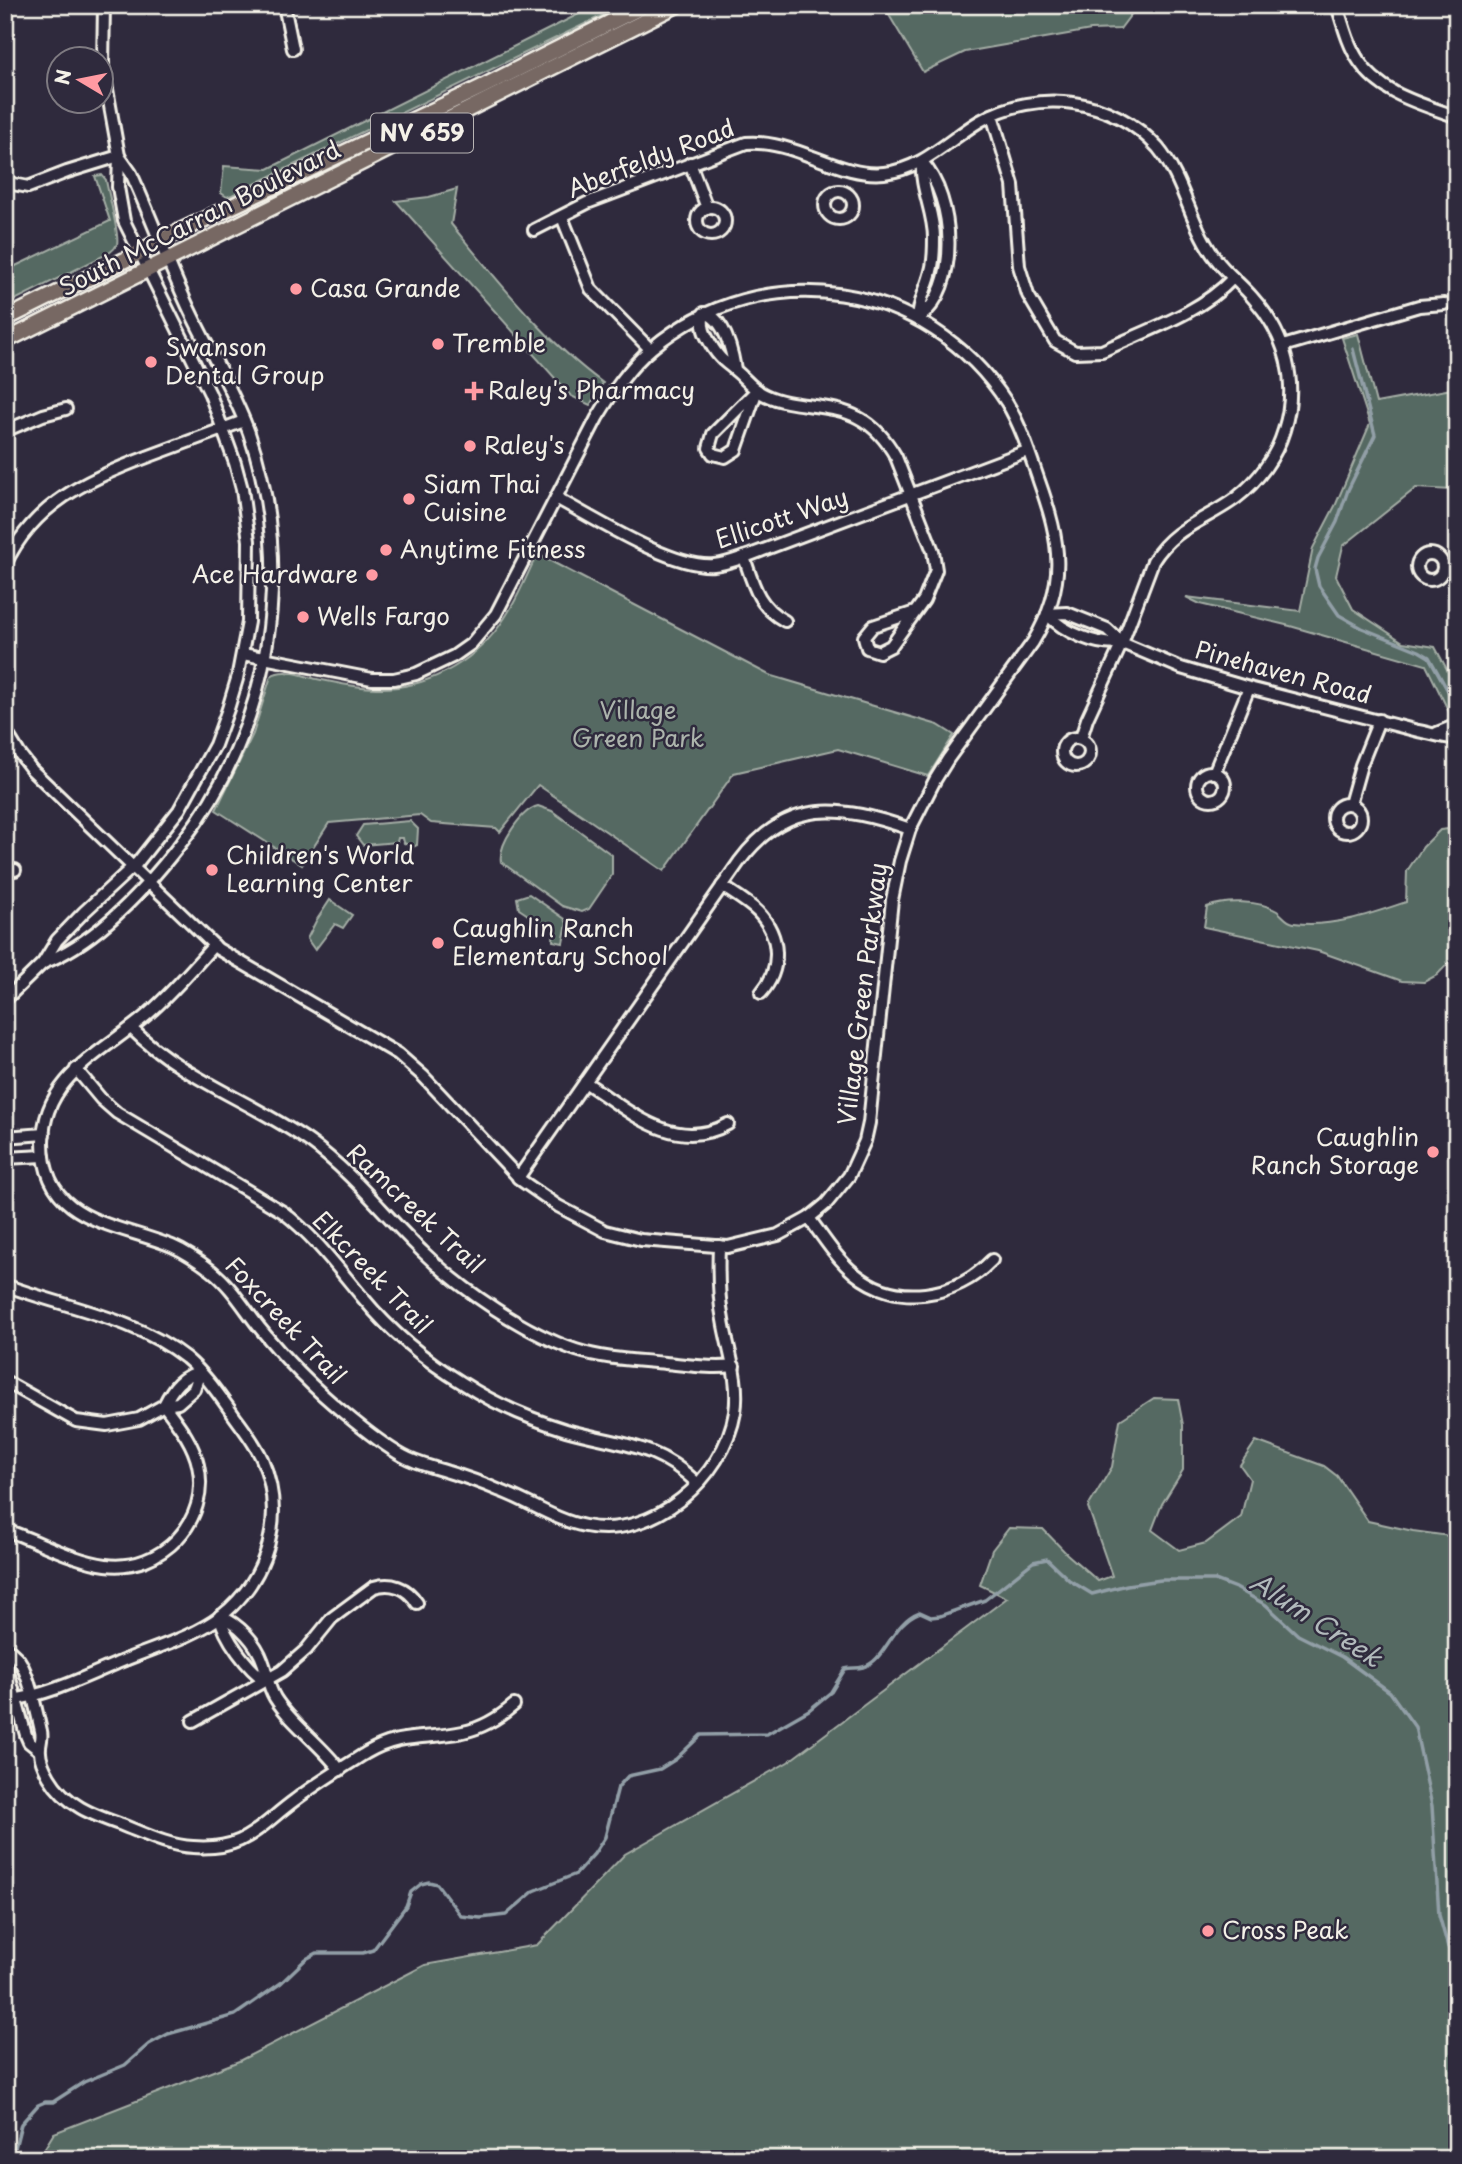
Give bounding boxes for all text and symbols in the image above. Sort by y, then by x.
north arrow [46,46,116,116]
text: N [47,67,77,87]
street label: Aberfeldy Road [561,109,739,206]
road number: NV 659 [371,114,473,152]
street label: South McCarran Boulevard [52,130,346,304]
place label: Casa Grande [310,269,461,305]
marker: Casa Grande [288,281,304,297]
place label: Tremble [452,324,546,360]
place label: Swanson Dental Group [165,328,324,392]
marker: Tremble [430,336,446,352]
marker: Swanson Dental Group [143,354,159,370]
place label: Raley's Pharmacy [488,371,695,407]
marker: Raley's Pharmacy [466,383,482,399]
place label: Raley's [484,426,565,462]
marker: Raley's [462,438,478,454]
place label: Siam Thai Cuisine [423,465,541,529]
street label: Ellicott Way [710,478,853,557]
marker: Siam Thai Cuisine [401,491,417,507]
place label: Anytime Fitness [400,530,586,566]
marker: Anytime Fitness [378,542,394,558]
place label: Ace Hardware [192,555,358,591]
marker: Ace Hardware [364,567,380,583]
place label: Wells Fargo [317,597,450,633]
marker: Wells Fargo [295,609,311,625]
street label: Pinehaven Road [1191,630,1376,712]
park label: Village Green Park [572,691,704,755]
place label: Children's World Learning Center [226,836,415,900]
street label: Village Green Parkway [827,860,895,1127]
marker: Children's World Learning Center [204,862,220,878]
place label: Caughlin Ranch Elementary School [452,909,668,973]
marker: Caughlin Ranch Elementary School [430,935,446,951]
place label: Caughlin Ranch Storage [1251,1118,1419,1182]
street label: Ramcreek Trail [339,1134,493,1281]
marker: Caughlin Ranch Storage [1425,1144,1441,1160]
street label: Elkcreek Trail [305,1202,442,1341]
street label: Foxcreek Trail [218,1248,355,1392]
water label: Alum Creek [1243,1562,1391,1677]
place label: Cross Peak [1222,1911,1349,1947]
marker: Cross Peak [1200,1923,1216,1939]

